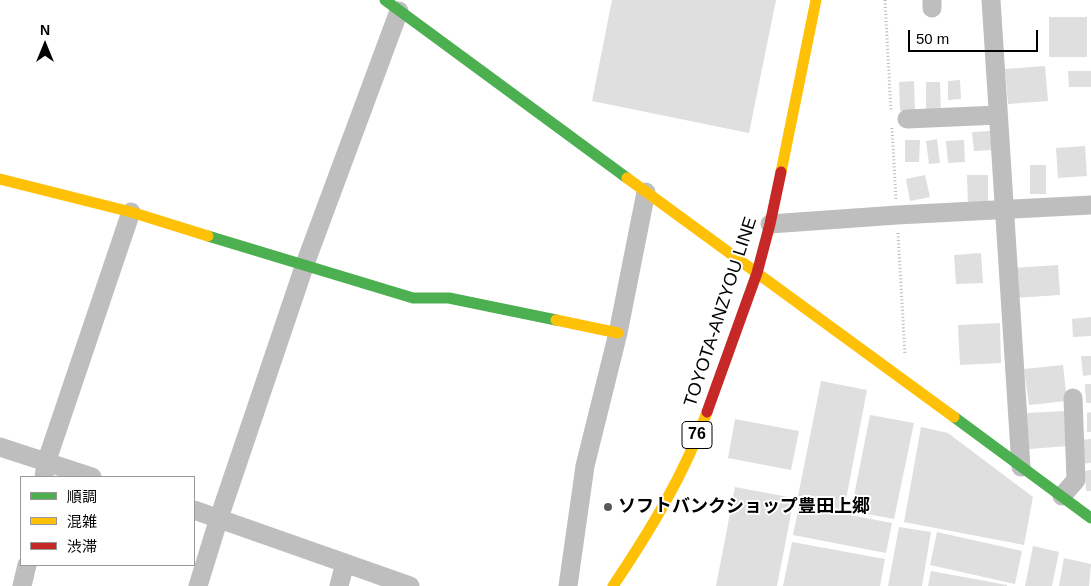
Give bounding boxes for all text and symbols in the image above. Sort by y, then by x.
north arrow [20,20,70,70]
scale bar [911,20,1041,52]
text: N [40,22,50,38]
text: 50 m [916,30,949,47]
street label: TOYOTA-ANZYOU LINE [680,214,762,410]
road number: 76 [682,422,712,448]
legend [20,476,195,566]
text: 順調 [67,488,97,505]
place label: ソフトバンクショップ豊田上郷 [618,496,870,518]
marker: ソフトバンクショップ豊田上郷 [602,501,614,513]
text: 混雑 [67,513,97,530]
text: 渋滞 [67,538,97,555]

